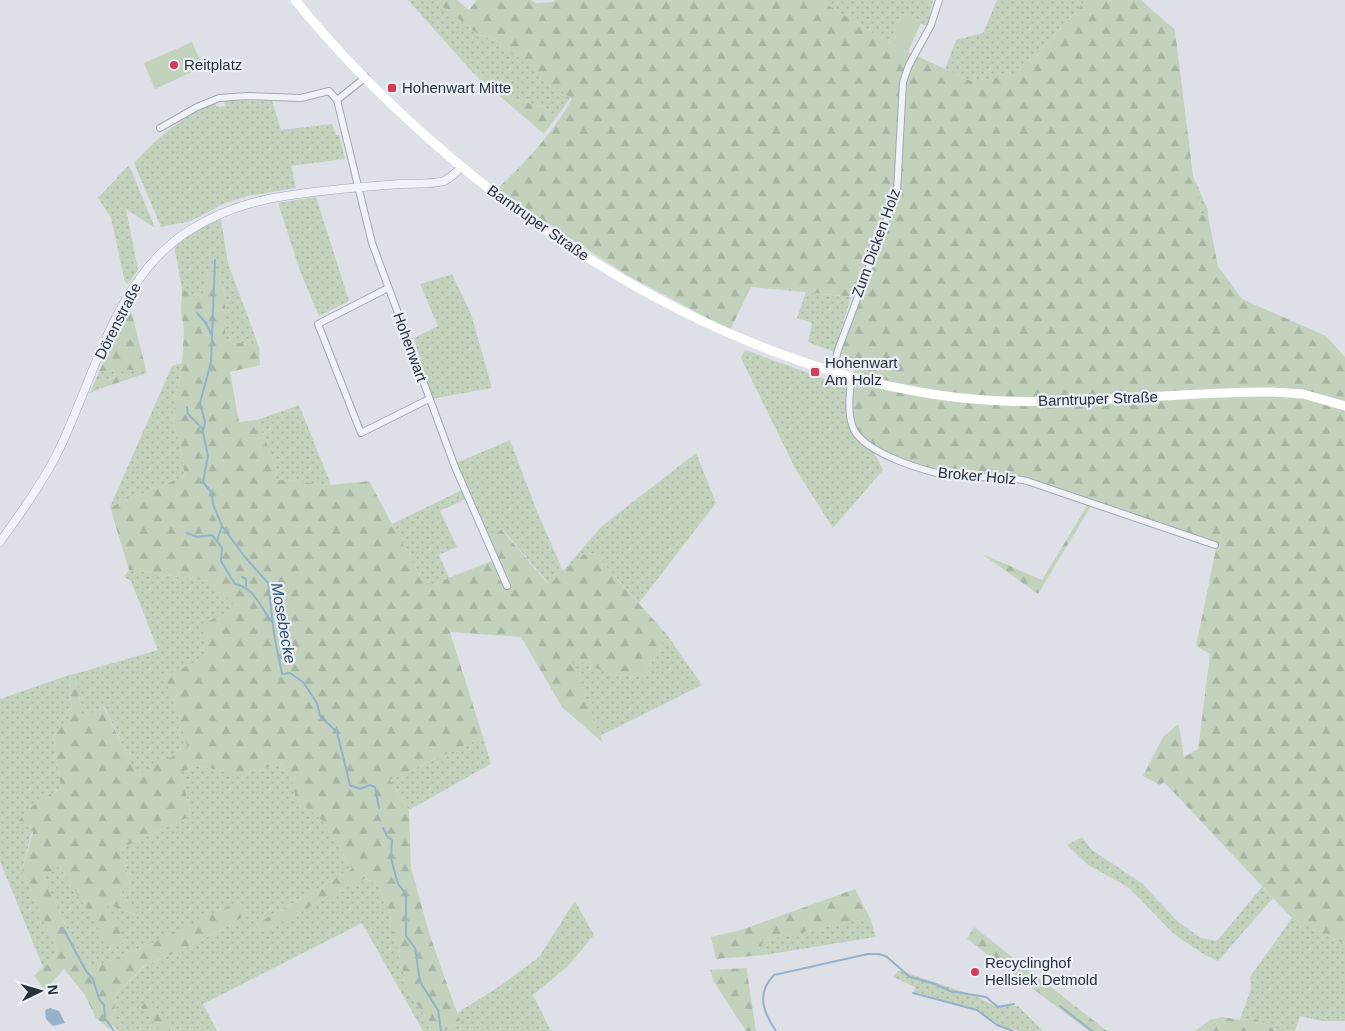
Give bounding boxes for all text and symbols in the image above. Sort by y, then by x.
place label: Reitplatz [184,56,242,73]
marker: Reitplatz [168,59,180,71]
place label: Hohenwart Mitte [402,79,511,96]
marker: Hohenwart Mitte [386,82,398,94]
street label: Barntruper Straße [484,181,592,264]
street label: Zum Dicken Holz [848,186,903,299]
street label: Dörenstraße [91,280,144,362]
street label: Hohenwart [390,310,431,385]
place label: Hohenwart Am Holz [825,354,898,388]
marker: Hohenwart Am Holz [809,366,821,378]
street label: Barntruper Straße [1038,388,1158,409]
street label: Broker Holz [937,464,1017,487]
water label: Mosebecke [268,581,299,665]
place label: Recyclinghof Hellsiek Detmold [985,954,1098,988]
north arrow [15,966,65,1016]
marker: Recyclinghof Hellsiek Detmold [969,966,981,978]
text: N [45,984,61,996]

